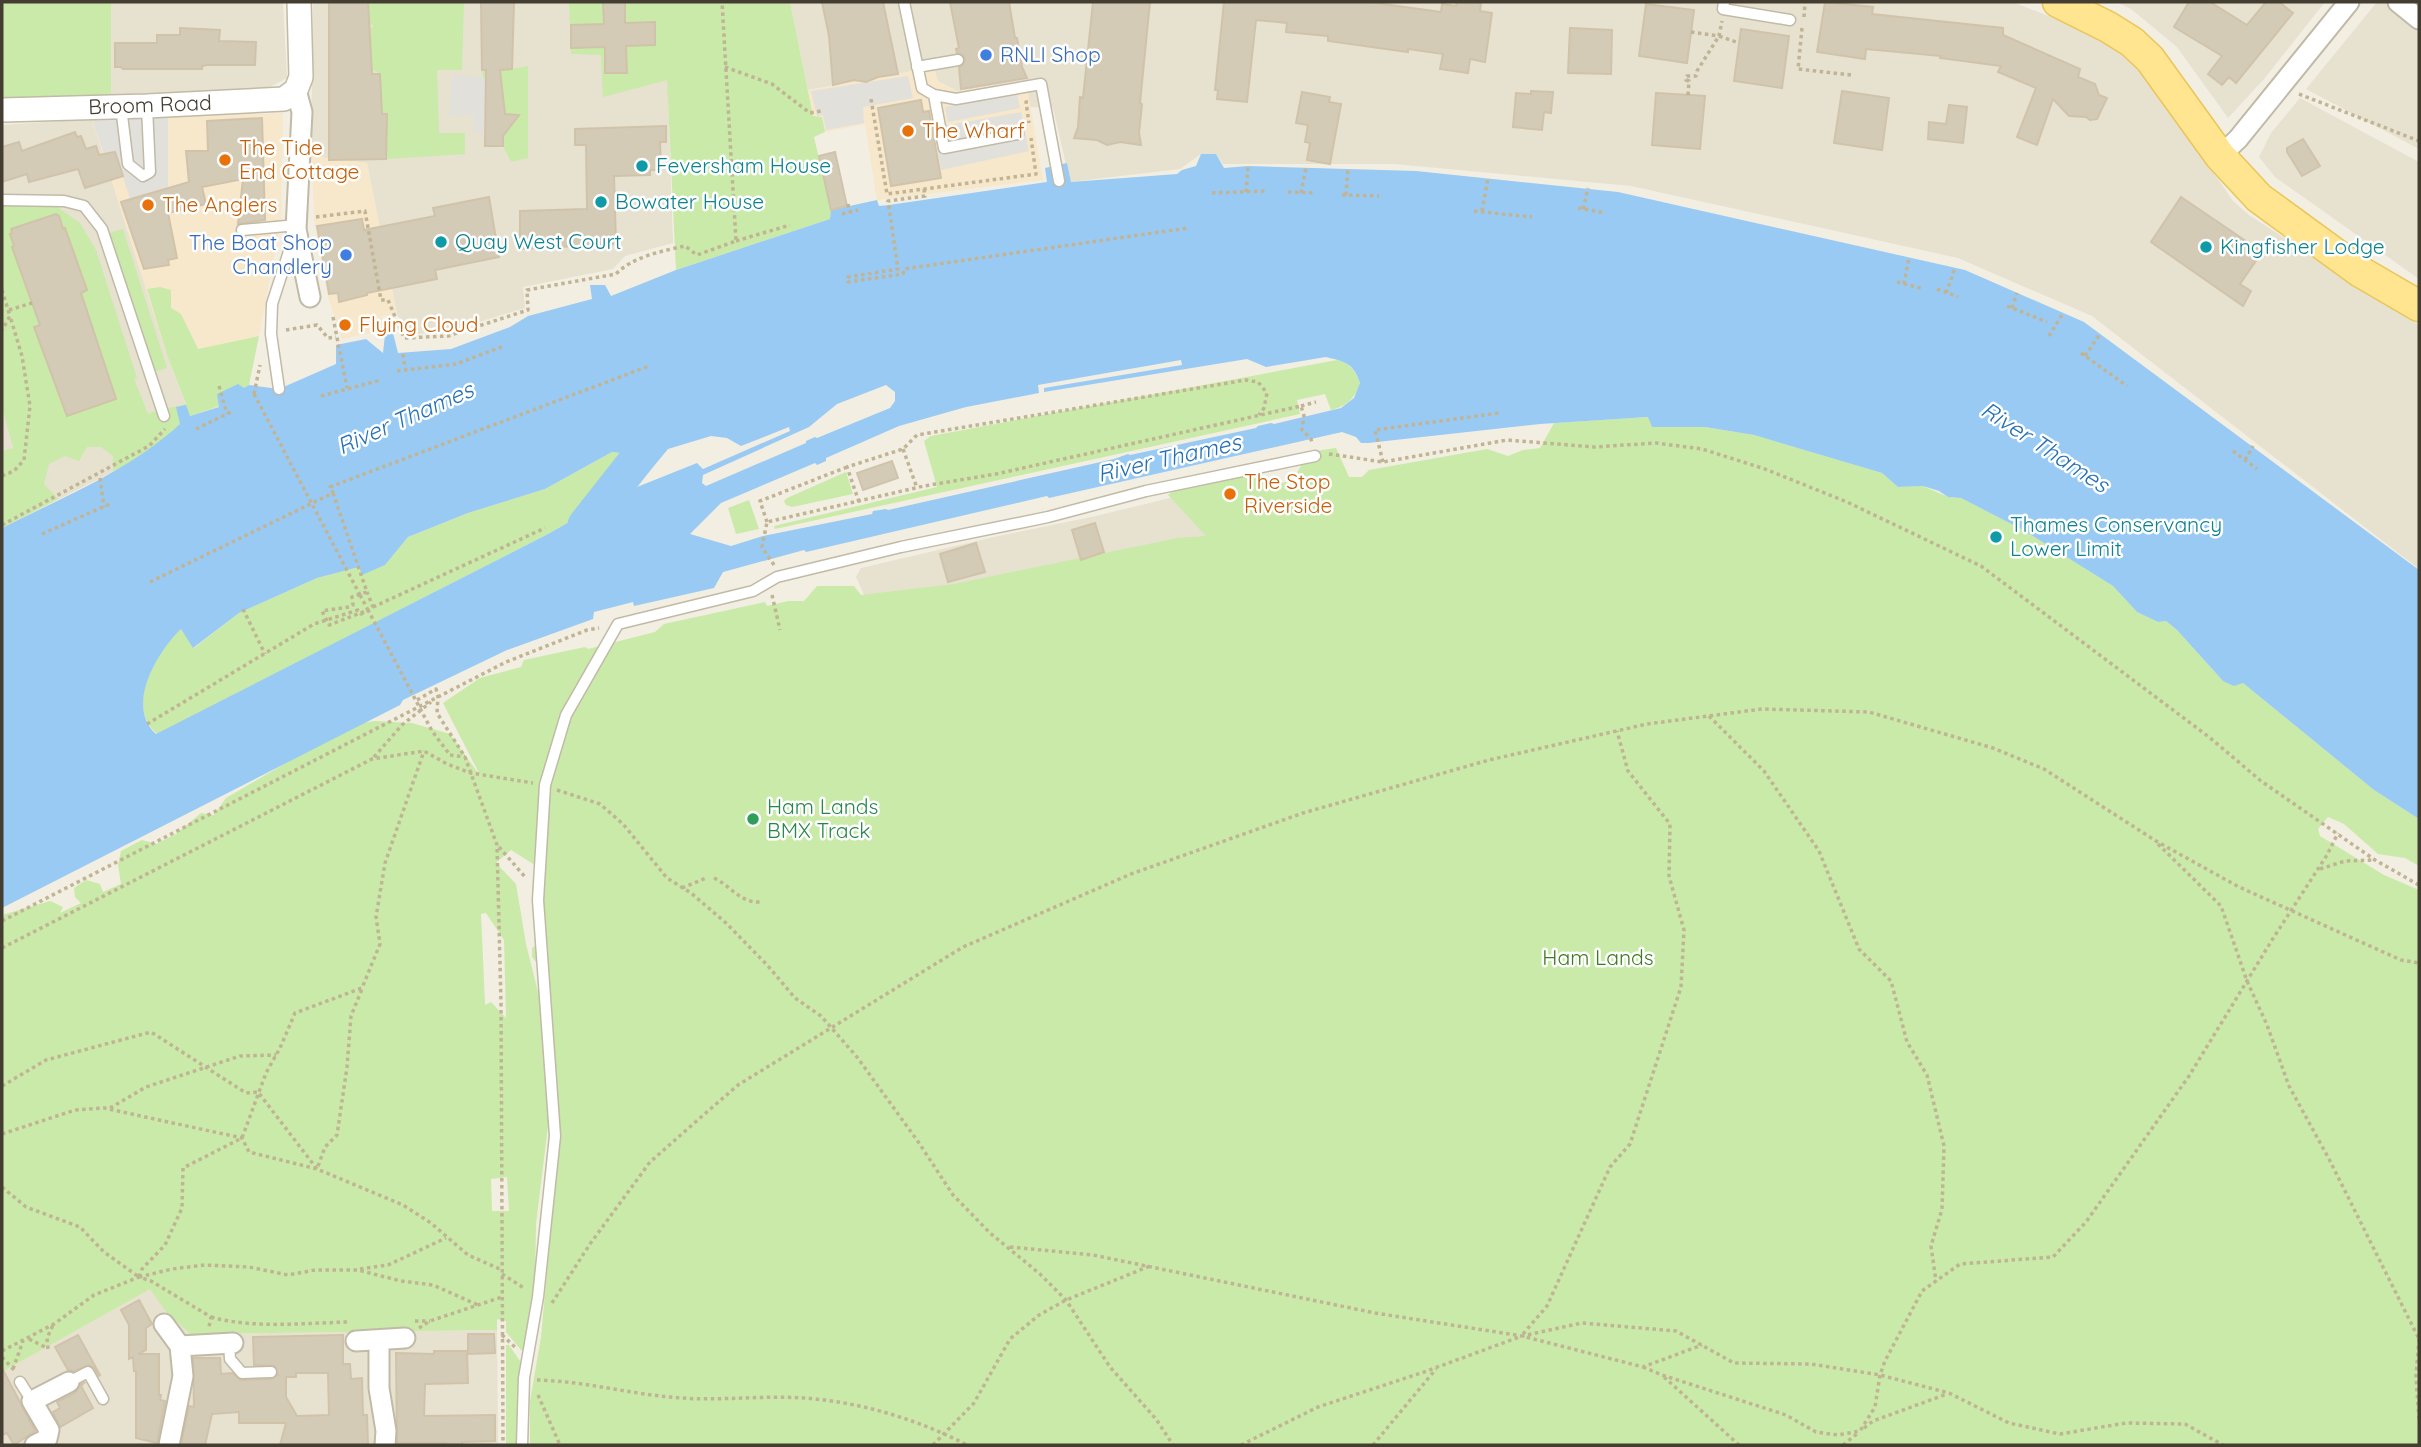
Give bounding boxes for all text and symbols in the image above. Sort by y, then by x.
place label: RNLI Shop [1000,41,1101,67]
marker: RNLI Shop [978,47,994,63]
street label: Broom Road [88,89,212,119]
place label: The Wharf [922,117,1025,143]
marker: The Wharf [900,123,916,139]
place label: The Tide End Cottage [239,134,359,184]
marker: The Tide End Cottage [217,152,233,168]
place label: Feversham House [656,152,831,178]
marker: Feversham House [634,158,650,174]
place label: Bowater House [615,188,764,214]
place label: The Anglers [162,191,277,217]
marker: Bowater House [593,194,609,210]
marker: The Anglers [140,197,156,213]
place label: Quay West Court [455,228,622,254]
place label: The Boat Shop Chandlery [189,229,332,279]
place label: Kingfisher Lodge [2220,233,2385,259]
marker: Quay West Court [433,234,449,250]
marker: Kingfisher Lodge [2198,239,2214,255]
marker: The Boat Shop Chandlery [338,247,354,263]
place label: Flying Cloud [359,311,479,337]
marker: Flying Cloud [337,317,353,333]
water label: River Thames [332,374,479,461]
water label: River Thames [1976,395,2116,500]
water label: River Thames [1094,426,1246,488]
place label: The Stop Riverside [1244,468,1332,518]
marker: The Stop Riverside [1222,486,1238,502]
place label: Thames Conservancy Lower Limit [2010,511,2222,561]
marker: Thames Conservancy Lower Limit [1988,529,2004,545]
place label: Ham Lands BMX Track [767,793,878,843]
marker: Ham Lands BMX Track [745,811,761,827]
park label: Ham Lands [1542,944,1654,970]

